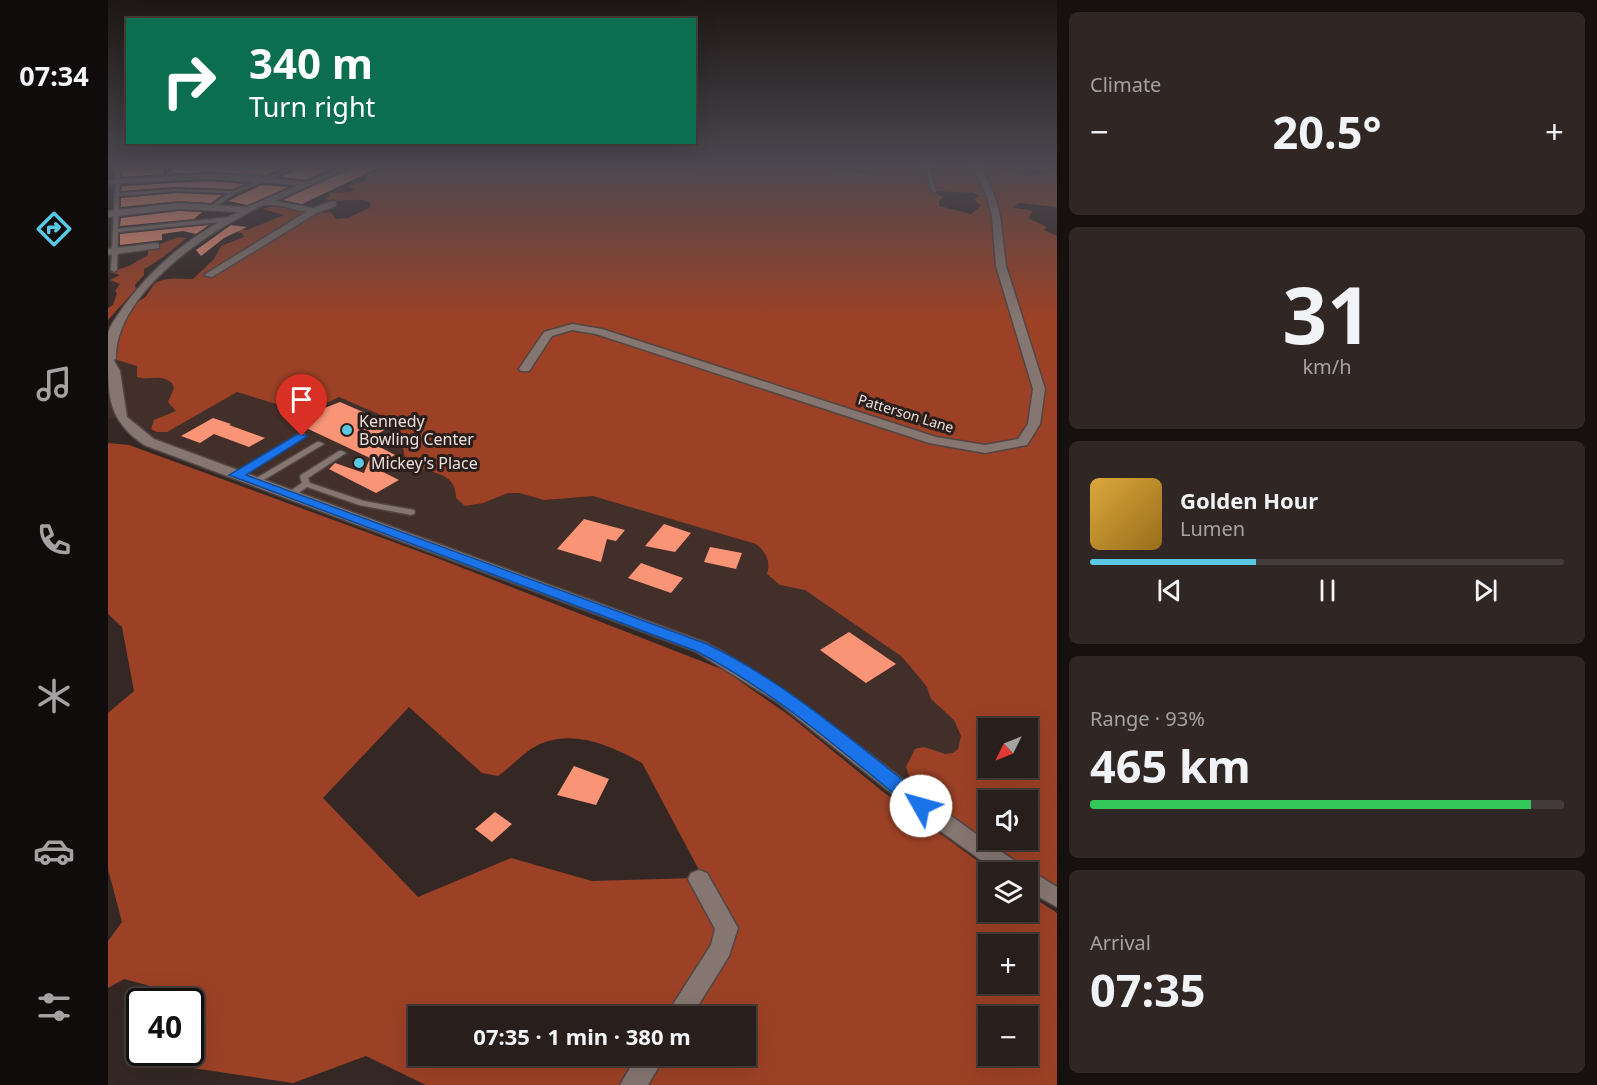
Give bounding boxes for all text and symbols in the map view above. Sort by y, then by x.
text: 340 m [249,34,373,91]
icon: right [150,42,228,120]
text: 07:34 [19,57,89,94]
text: Climate [1090,71,1161,98]
text: Turn right [249,88,375,125]
text: 20.5° [1273,101,1381,162]
text: − [1090,109,1109,154]
text: + [1545,109,1564,154]
icon: directions [33,208,75,250]
text: 31 [1282,261,1372,367]
text: km/h [1302,353,1352,380]
icon: music [33,363,75,405]
pin [276,374,327,436]
icon: arrive [285,383,318,416]
street label: Patterson Lane [856,389,956,437]
place label: Kennedy Bowling Center [359,410,474,450]
marker: Kennedy Bowling Center [340,423,354,437]
place label: Mickey's Place [371,452,478,474]
marker: Mickey's Place [352,456,366,470]
text: Golden Hour [1180,485,1318,515]
text: Lumen [1180,515,1245,542]
icon: phone [33,519,75,561]
icon: previous [1153,574,1186,607]
icon: pause [1311,574,1344,607]
icon: next [1469,574,1502,607]
icon: climate [33,675,75,717]
text: Range · 93% [1090,705,1205,732]
north arrow [978,718,1038,778]
map controls [978,718,1038,1066]
text: 465 km [1090,735,1251,796]
position arrow [889,774,953,838]
button: sound [978,790,1038,850]
icon: car [33,830,75,872]
button: layers [978,862,1038,922]
text: Arrival [1090,929,1151,956]
button: + [978,934,1038,994]
text: 07:35 [1090,959,1206,1020]
icon: filters [33,986,75,1028]
speed limit sign: 40 [126,988,204,1066]
button: − [978,1006,1038,1066]
text: 07:35 · 1 min · 380 m [473,1021,691,1051]

